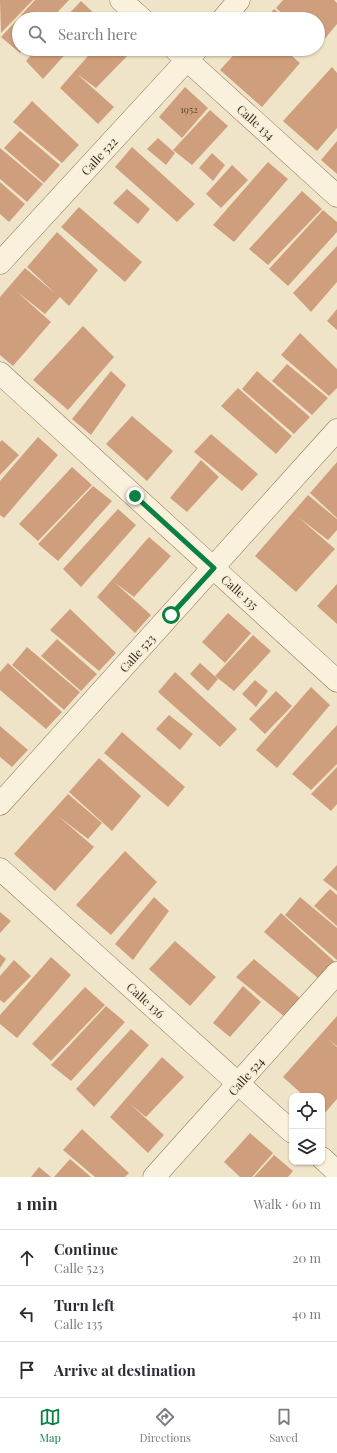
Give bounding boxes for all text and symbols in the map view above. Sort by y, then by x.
search box [12,12,325,56]
icon: search [26,23,48,45]
text: Search here [58,24,137,44]
street label: Calle 134 [234,101,278,143]
house number: 1952 [180,102,198,116]
street label: Calle 522 [77,133,121,178]
route end [126,487,144,505]
street label: Calle 135 [218,571,262,613]
route start [162,606,180,624]
street label: Calle 523 [116,630,158,676]
street label: Calle 136 [124,979,168,1021]
street label: Calle 524 [224,1053,268,1099]
map controls [289,1093,325,1165]
button: locate [289,1093,325,1129]
button: layers [289,1129,325,1165]
text: 1 min [16,1192,58,1214]
text: Walk · 60 m [253,1195,321,1212]
text: Continue [54,1239,118,1259]
icon: ahead [16,1247,38,1269]
text: 20 m [292,1249,321,1266]
text: Calle 523 [54,1259,104,1276]
text: Turn left [54,1295,115,1315]
icon: left [16,1303,38,1325]
text: 40 m [292,1305,321,1322]
text: Calle 135 [54,1315,102,1332]
icon: arrive [16,1359,38,1381]
text: Arrive at destination [54,1360,196,1380]
tab: Map [39,1406,61,1445]
tab: Directions [139,1406,191,1445]
tab: Saved [269,1406,298,1445]

